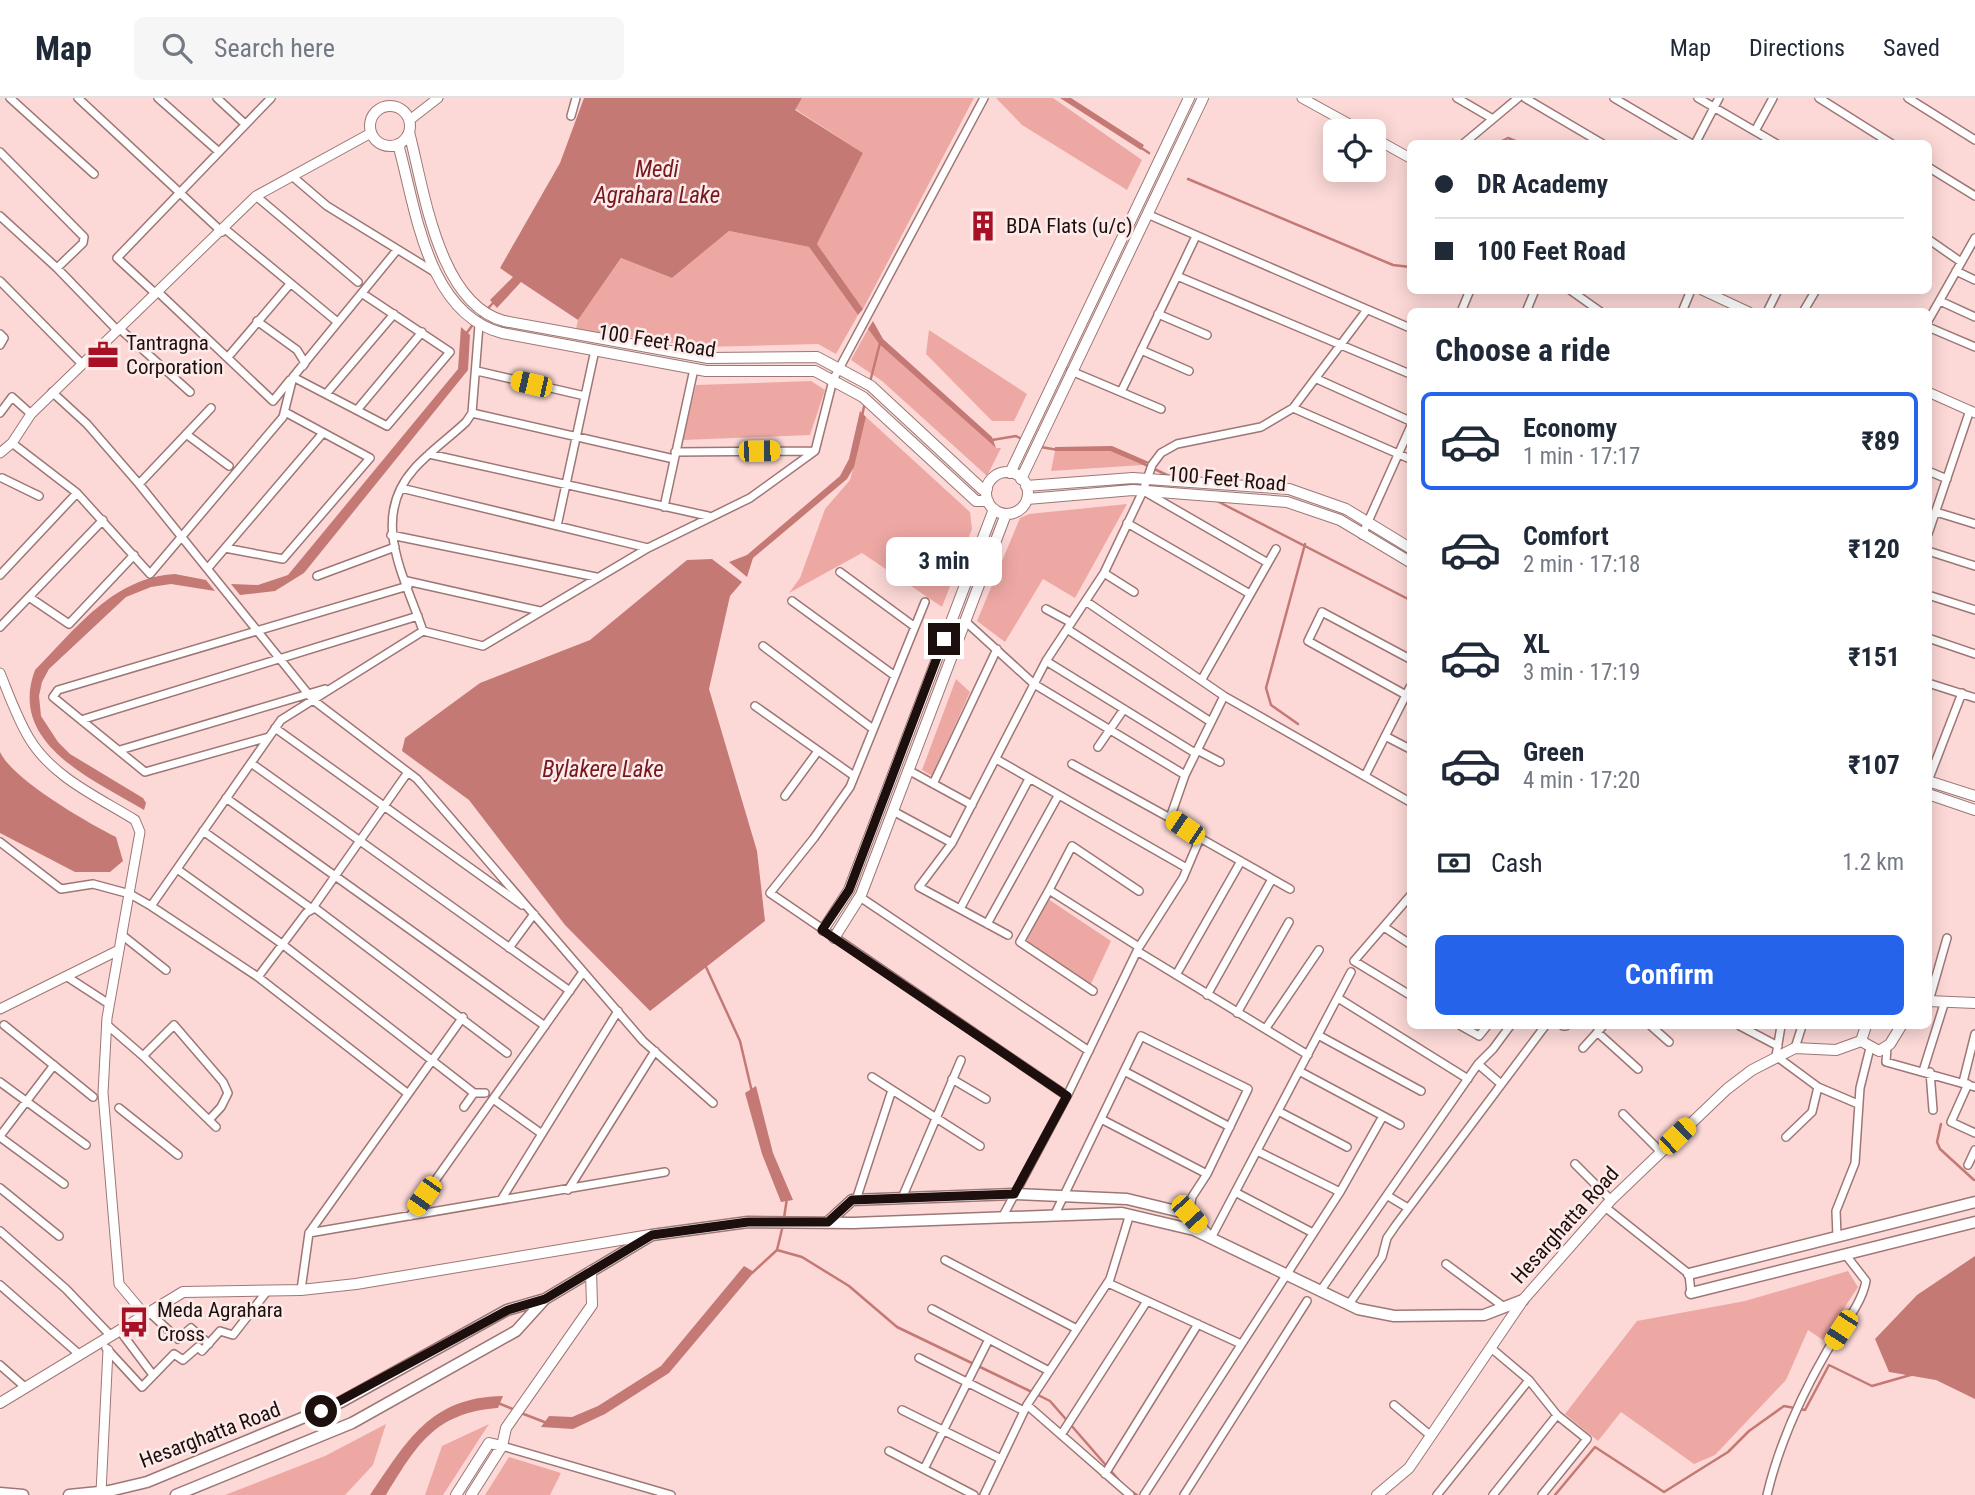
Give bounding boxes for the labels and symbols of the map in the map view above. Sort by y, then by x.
water label: Medi Agrahara Lake [593,156,720,209]
building icon: BDA Flats (u/c) [966,209,1000,243]
place label: BDA Flats (u/c) [1006,214,1133,238]
street label: 100 Feet Road [597,320,717,362]
place label: Tantragna Corporation [126,331,224,379]
office icon: Tantragna Corporation [86,338,120,372]
car [509,369,554,399]
car [738,440,781,462]
street label: 100 Feet Road [1167,462,1287,496]
callout: 3 min [886,538,1002,587]
route end [928,623,960,655]
water label: Bylakere Lake [542,756,664,783]
car [1162,808,1209,848]
car [1655,1114,1700,1158]
street label: Hesarghatta Road [1506,1162,1624,1288]
car [404,1173,445,1219]
car [1168,1191,1211,1237]
place label: Meda Agrahara Cross [157,1298,283,1346]
bus stop icon: Meda Agrahara Cross [117,1305,151,1339]
car [1821,1307,1862,1353]
route start [305,1395,337,1427]
street label: Hesarghatta Road [136,1397,284,1473]

